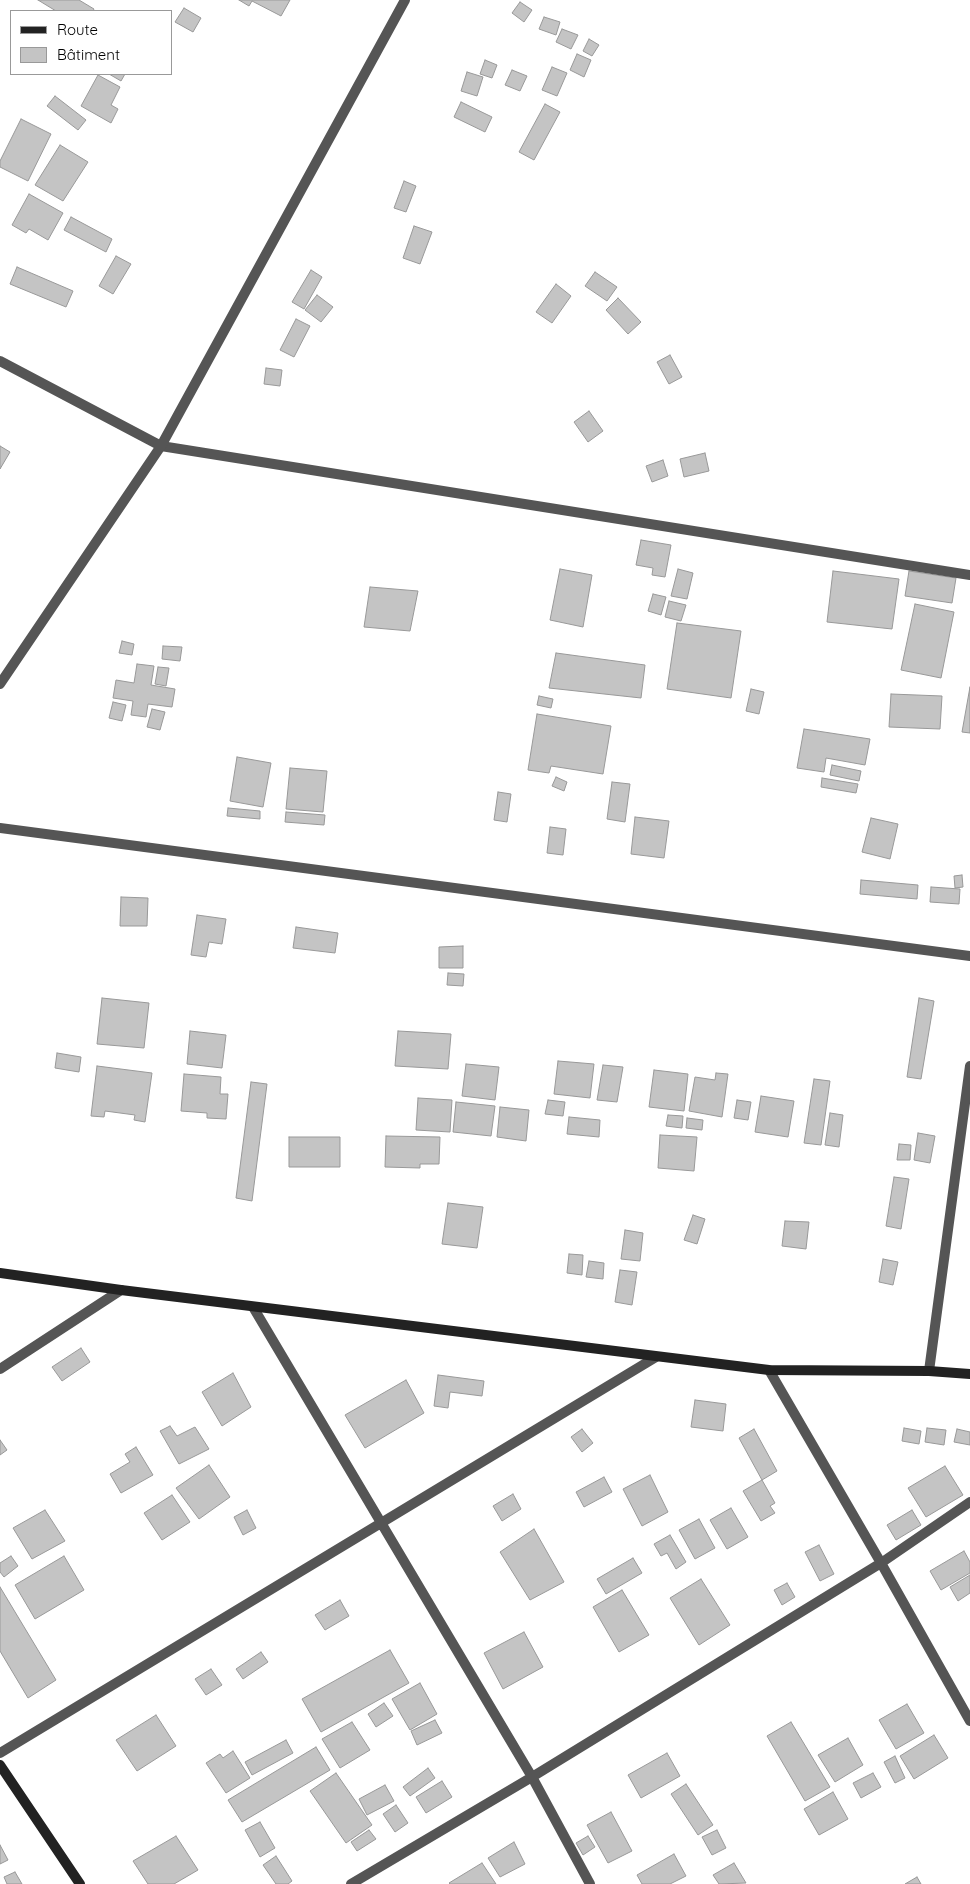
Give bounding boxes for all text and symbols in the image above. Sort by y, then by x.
legend [10,10,172,75]
text: Route [57,20,98,39]
text: Bâtiment [57,45,120,64]

